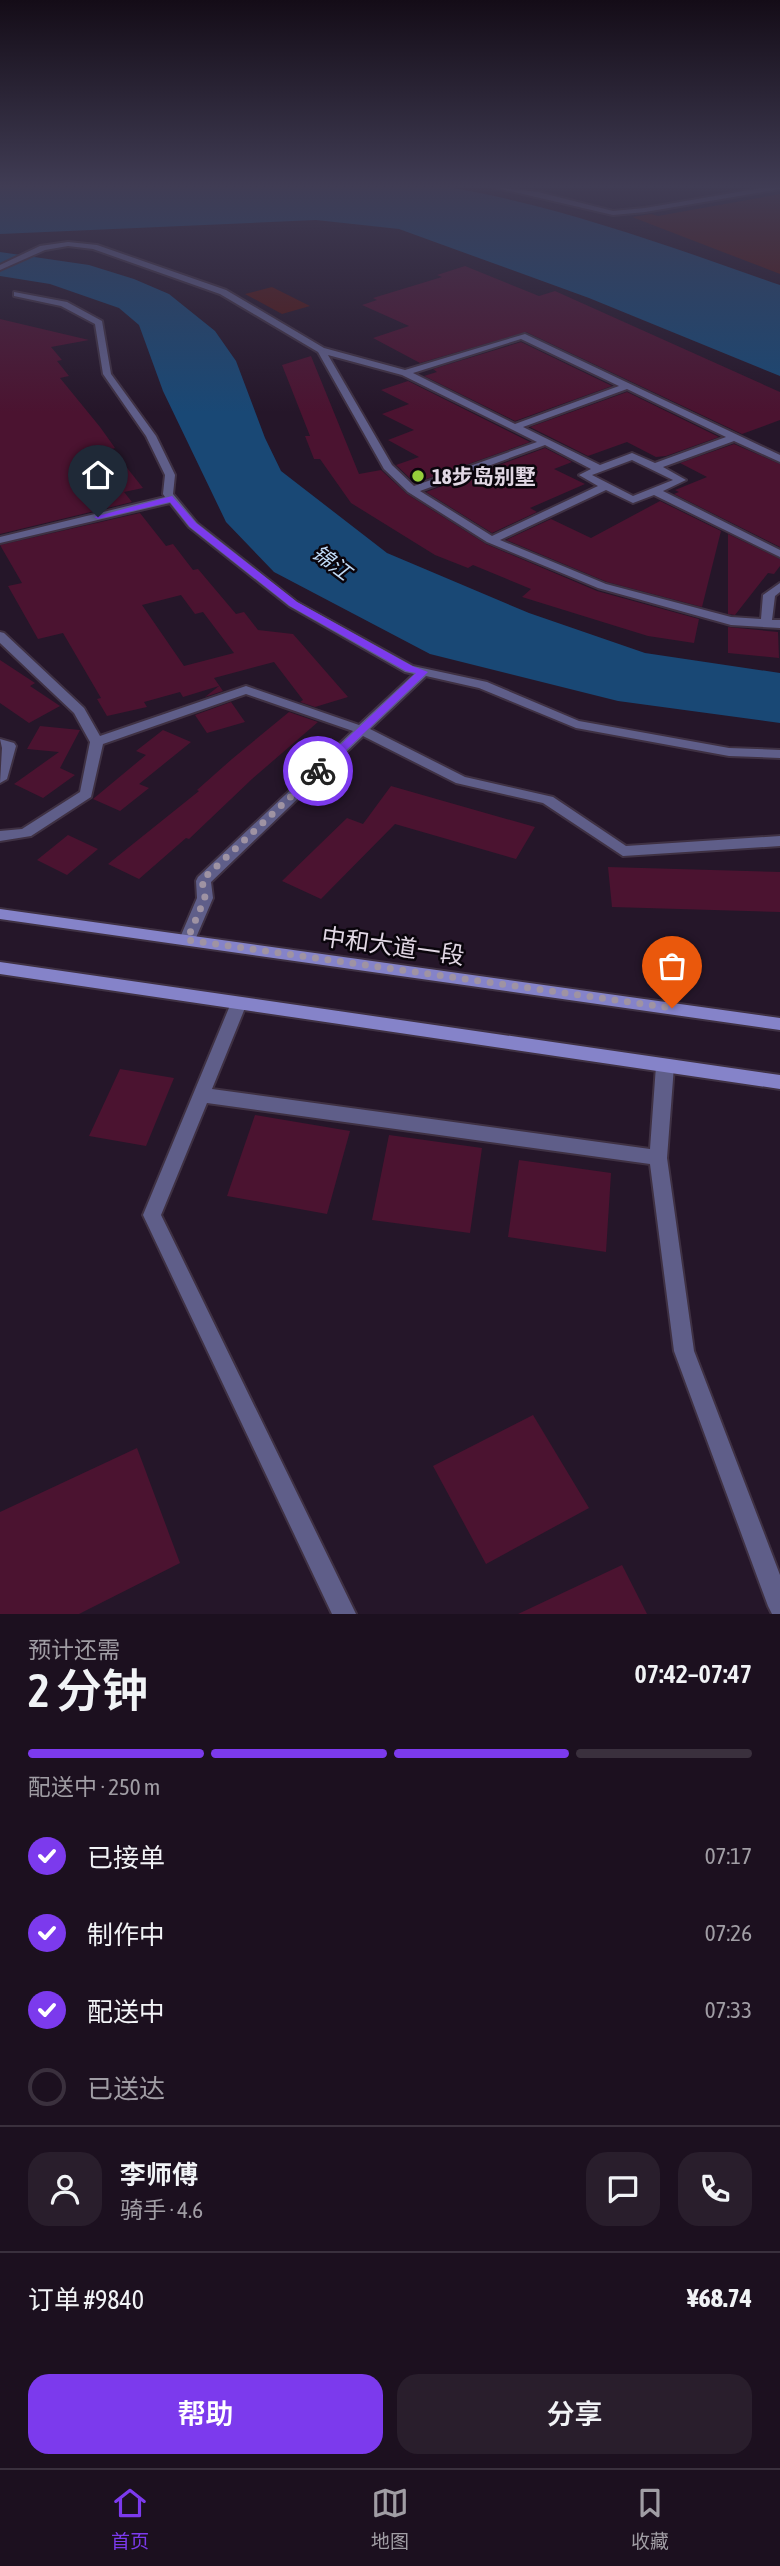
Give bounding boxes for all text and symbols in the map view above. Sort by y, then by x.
pin [68,445,128,517]
icon: home [79,456,117,494]
place label: 18步岛别墅 [432,464,536,488]
marker: 18步岛别墅 [410,468,426,484]
water label: 锦江 [308,540,358,585]
courier [283,736,353,806]
icon: bike [299,752,337,790]
street label: 中和大道一段 [320,923,466,969]
pin [642,936,702,1008]
icon: bag [653,947,691,985]
text: 预计还需 [28,1637,120,1663]
text: 07:42–07:47 [635,1659,752,1689]
text: 2 分钟 [28,1664,148,1717]
text: 配送中 · 250 m [28,1774,160,1800]
icon: check [28,1837,66,1875]
text: 已接单 [87,1843,165,1873]
text: 07:17 [705,1843,752,1869]
icon: check [28,1914,66,1952]
text: 制作中 [87,1920,165,1950]
text: 07:26 [705,1920,752,1946]
icon: check [28,1991,66,2029]
text: 配送中 [87,1997,165,2027]
text: 07:33 [705,1997,752,2023]
text: 已送达 [87,2074,165,2104]
button: person [28,2152,102,2226]
button: chat [586,2152,660,2226]
button: phone [678,2152,752,2226]
text: 李师傅 [120,2160,198,2190]
text: 骑手 · 4.6 [120,2197,203,2223]
text: ¥68.74 [687,2283,752,2313]
text: 订单 #9840 [28,2285,144,2315]
button: 帮助 [28,2374,383,2454]
button: 分享 [397,2374,752,2454]
tab: 首页 [111,2484,149,2553]
tab: 地图 [371,2484,409,2553]
tab: 收藏 [631,2484,669,2553]

